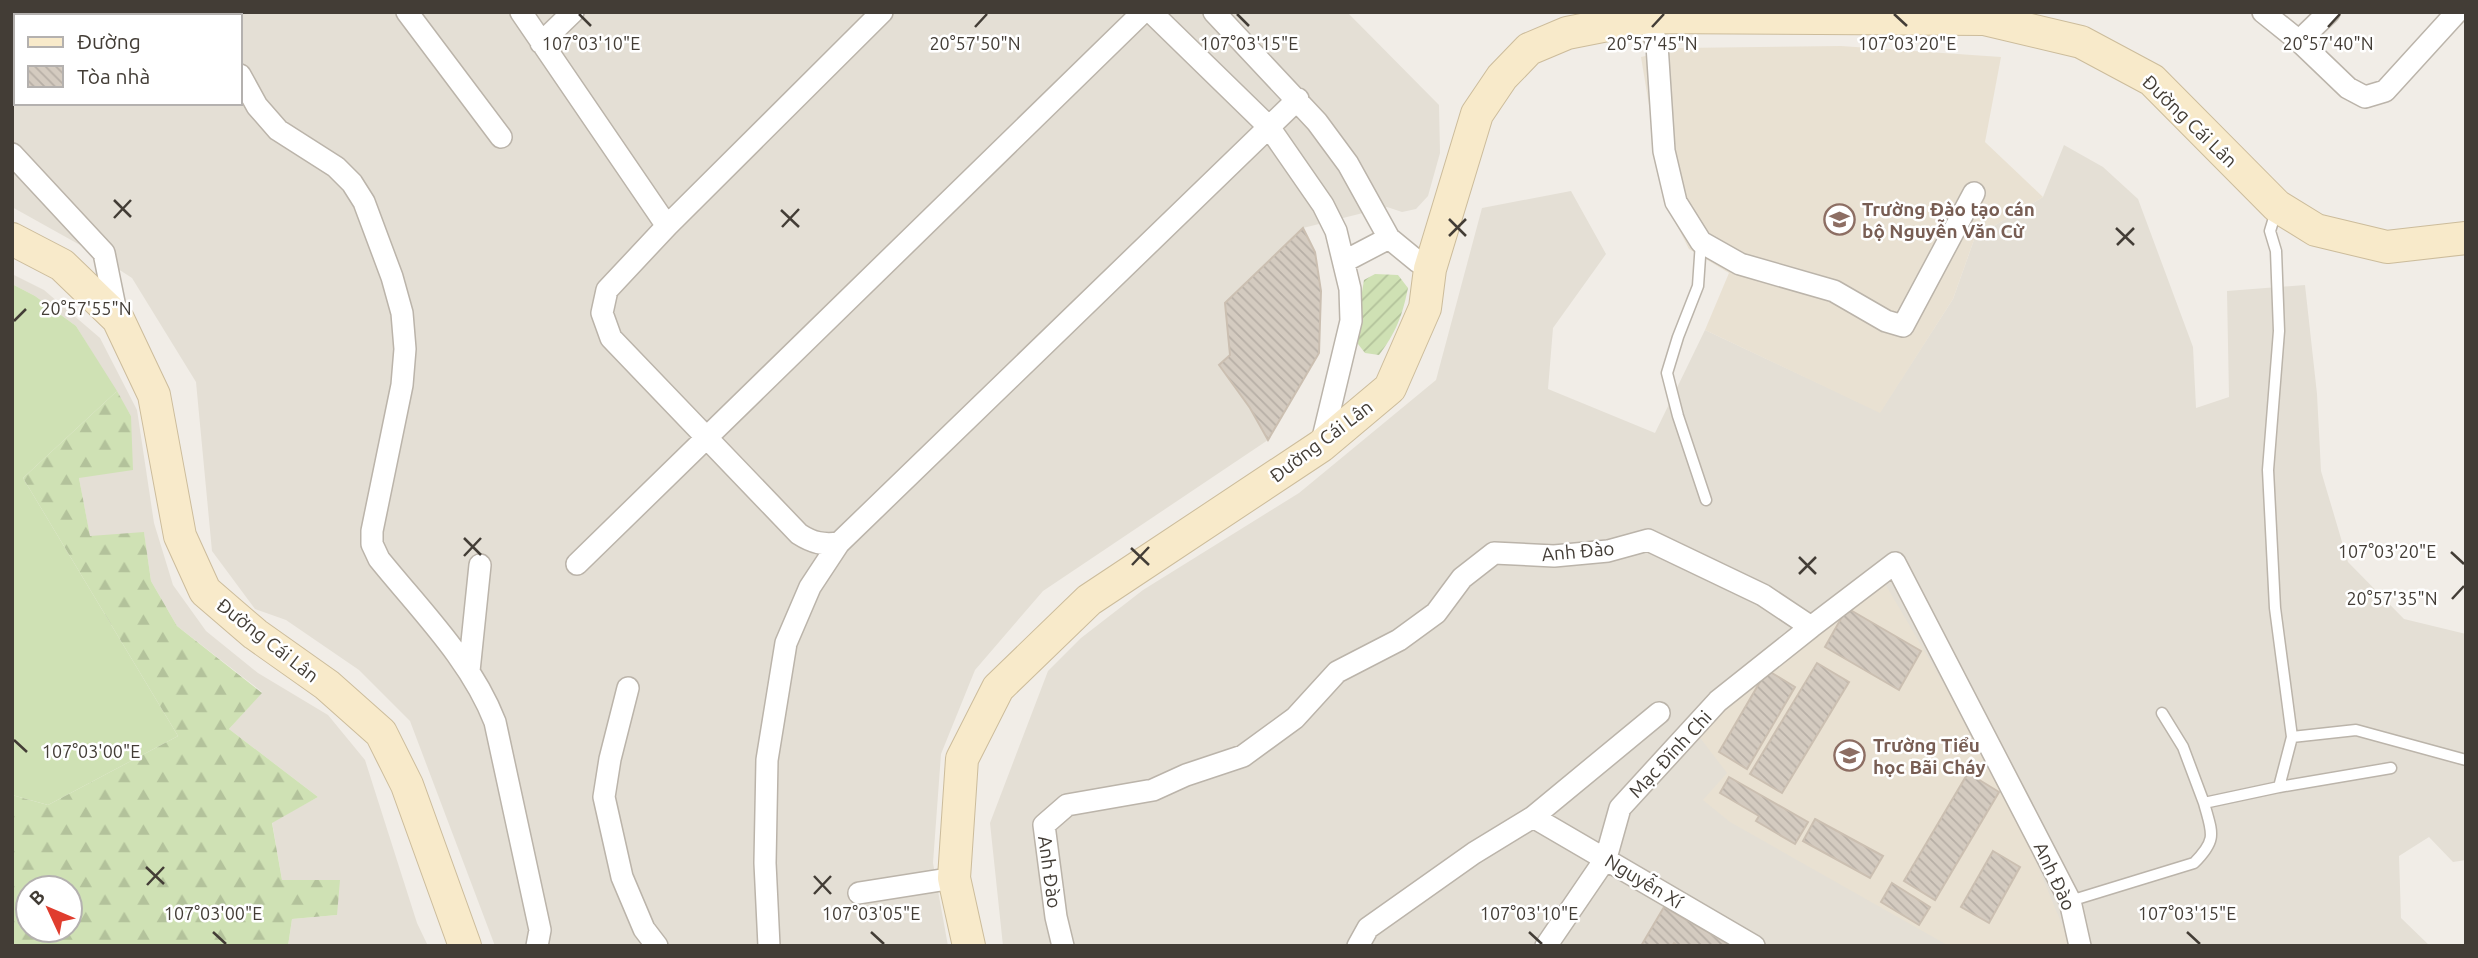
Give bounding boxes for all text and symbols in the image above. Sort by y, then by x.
legend [14,14,242,105]
text: Đường [77,29,141,53]
text: 107°03'10"E [542,33,640,53]
text: 20°57'50"N [929,33,1021,53]
text: 107°03'15"E [1200,33,1298,53]
text: 20°57'45"N [1606,33,1698,53]
text: 107°03'20"E [1858,33,1956,53]
text: 20°57'40"N [2282,33,2374,53]
text: Tòa nhà [77,64,150,88]
street label: Đường Cái Lân [2138,70,2242,172]
place label: Trường Đào tạo cán bộ Nguyễn Văn Cừ [1862,198,2035,242]
school or university icon: Trường Đào tạo cán bộ Nguyễn Văn Cừ [1822,203,1856,237]
text: 20°57'55"N [40,298,132,318]
street label: Đường Cái Lân [1265,395,1377,487]
street label: Anh Đào [1541,537,1615,565]
text: 107°03'20"E [2338,541,2436,561]
text: 20°57'35"N [2346,588,2438,608]
street label: Đường Cái Lân [213,593,323,687]
street label: Mạc Đĩnh Chi [1624,706,1716,802]
place label: Trường Tiểu học Bãi Cháy [1873,734,1986,778]
school or university icon: Trường Tiểu học Bãi Cháy [1833,739,1867,773]
text: 107°03'00"E [42,741,140,761]
street label: Anh Đào [1034,834,1066,910]
street label: Anh Đào [2030,838,2080,914]
street label: Nguyễn Xí [1601,848,1688,913]
north arrow [14,874,84,944]
text: B [24,885,49,909]
text: 107°03'00"E [164,903,262,923]
text: 107°03'05"E [822,903,920,923]
text: 107°03'10"E [1480,903,1578,923]
text: 107°03'15"E [2138,903,2236,923]

